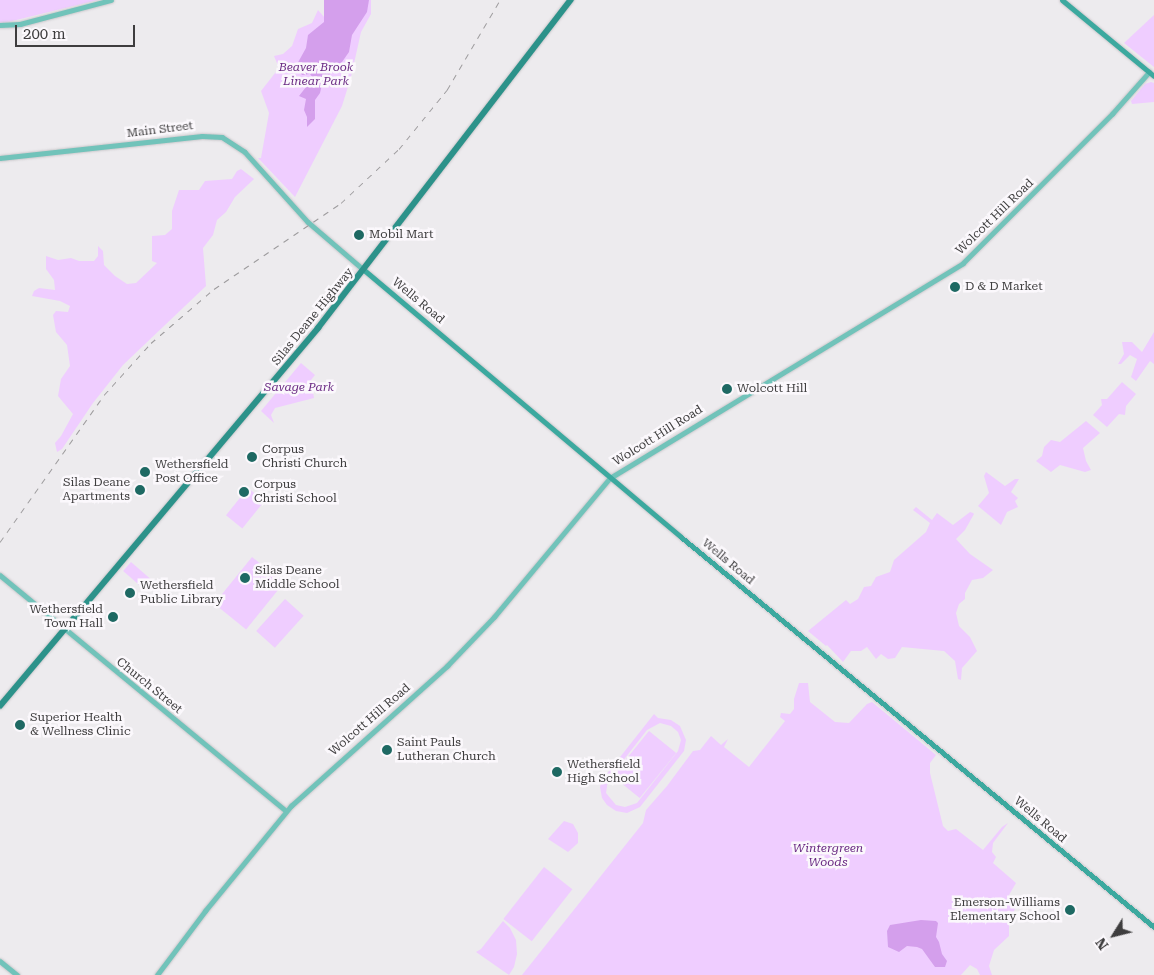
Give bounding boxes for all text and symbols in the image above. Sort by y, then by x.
scale bar [18,15,138,47]
text: 200 m [23,25,66,43]
park label: Beaver Brook Linear Park [279,61,353,89]
street label: Main Street [126,119,194,141]
street label: Wolcott Hill Road [953,176,1037,258]
place label: Mobil Mart [369,228,433,242]
marker: Mobil Mart [353,229,365,241]
street label: Silas Deane Highway [269,265,357,369]
street label: Wells Road [389,275,447,327]
place label: D & D Market [965,280,1043,294]
marker: D & D Market [949,281,961,293]
park label: Savage Park [264,381,334,395]
place label: Wolcott Hill [737,382,807,396]
marker: Wolcott Hill [721,383,733,395]
street label: Wolcott Hill Road [611,403,705,469]
place label: Corpus Christi Church [262,443,347,471]
marker: Corpus Christi Church [246,451,258,463]
place label: Wethersfield Post Office [155,458,229,486]
marker: Wethersfield Post Office [139,466,151,478]
place label: Silas Deane Apartments [62,476,130,504]
place label: Corpus Christi School [254,478,337,506]
marker: Silas Deane Apartments [134,484,146,496]
marker: Corpus Christi School [238,486,250,498]
street label: Wells Road [699,536,757,588]
place label: Silas Deane Middle School [255,564,340,592]
marker: Silas Deane Middle School [239,572,251,584]
place label: Wethersfield Public Library [140,579,223,607]
marker: Wethersfield Public Library [124,587,136,599]
place label: Wethersfield Town Hall [29,603,103,631]
marker: Wethersfield Town Hall [107,611,119,623]
street label: Church Street [113,655,185,717]
street label: Wolcott Hill Road [327,681,413,759]
place label: Superior Health & Wellness Clinic [30,711,131,739]
marker: Superior Health & Wellness Clinic [14,719,26,731]
place label: Saint Pauls Lutheran Church [397,736,496,764]
marker: Saint Pauls Lutheran Church [381,744,393,756]
place label: Wethersfield High School [567,758,641,786]
marker: Wethersfield High School [551,766,563,778]
street label: Wells Road [1011,794,1069,846]
park label: Wintergreen Woods [793,842,863,870]
place label: Emerson-Williams Elementary School [950,896,1060,924]
marker: Emerson-Williams Elementary School [1064,904,1076,916]
north arrow [1089,910,1139,960]
text: N [1092,935,1112,953]

